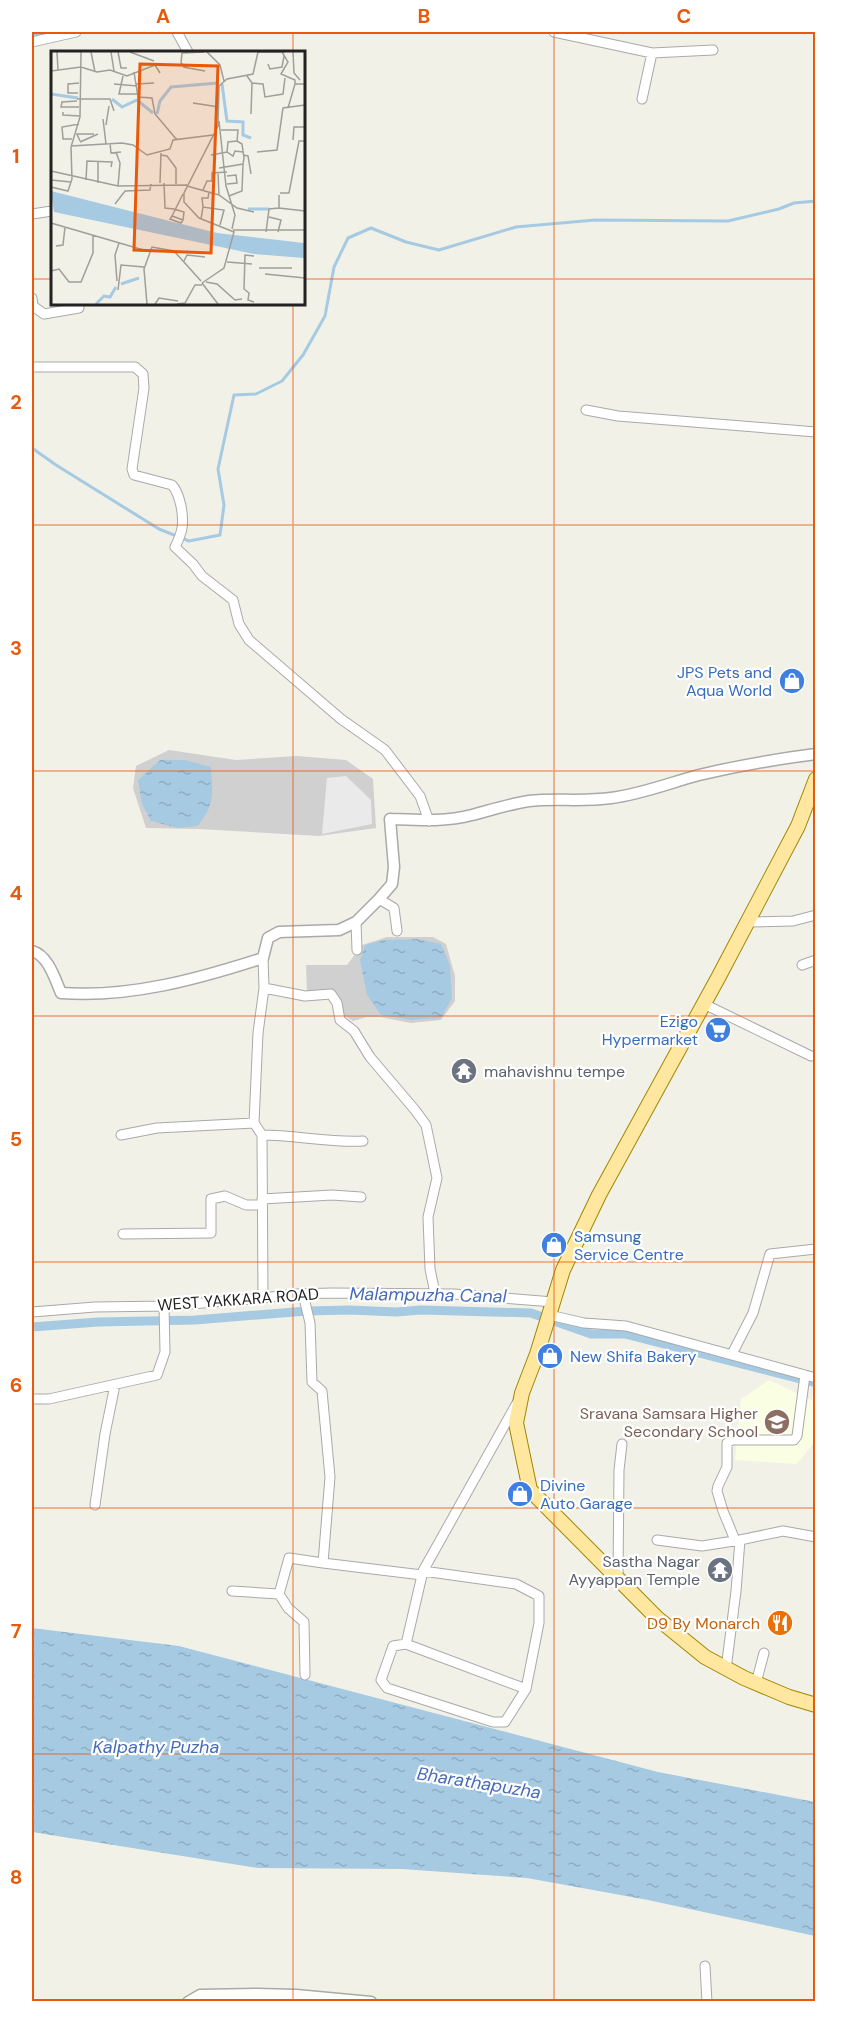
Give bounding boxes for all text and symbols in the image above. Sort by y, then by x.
text: A [156,3,170,29]
text: B [418,3,430,29]
text: C [677,3,691,29]
inset map [51,51,304,304]
text: 1 [12,143,20,169]
text: 2 [10,389,22,415]
text: 3 [10,635,22,661]
place label: JPS Pets and Aqua World [677,662,772,701]
shop icon: JPS Pets and Aqua World [777,666,807,696]
text: 4 [10,880,23,906]
place label: Ezigo Hypermarket [602,1011,698,1050]
supermarket icon: Ezigo Hypermarket [703,1015,733,1045]
temple icon: mahavishnu tempe [449,1056,479,1086]
place label: mahavishnu tempe [484,1061,625,1082]
text: 5 [10,1126,22,1152]
place label: Samsung Service Centre [574,1226,684,1265]
shop icon: Samsung Service Centre [539,1230,569,1260]
water label: Malampuzha Canal [349,1282,508,1308]
street label: WEST YAKKARA ROAD [157,1283,320,1316]
shop icon: New Shifa Bakery [535,1341,565,1371]
place label: New Shifa Bakery [570,1346,697,1367]
text: 6 [10,1372,22,1398]
place label: Sravana Samsara Higher Secondary School [580,1403,758,1442]
school or university icon: Sravana Samsara Higher Secondary School [762,1407,792,1437]
place label: Divine Auto Garage [540,1475,633,1514]
shop icon: Divine Auto Garage [505,1479,535,1509]
place label: Sastha Nagar Ayyappan Temple [569,1551,700,1590]
temple icon: Sastha Nagar Ayyappan Temple [705,1555,735,1585]
restaurant icon: D9 By Monarch [765,1608,795,1638]
place label: D9 By Monarch [647,1613,760,1634]
text: 7 [11,1618,22,1644]
water label: Kalpathy Puzha [93,1735,219,1759]
water label: Bharathapuzha [415,1761,543,1805]
text: 8 [10,1864,22,1890]

